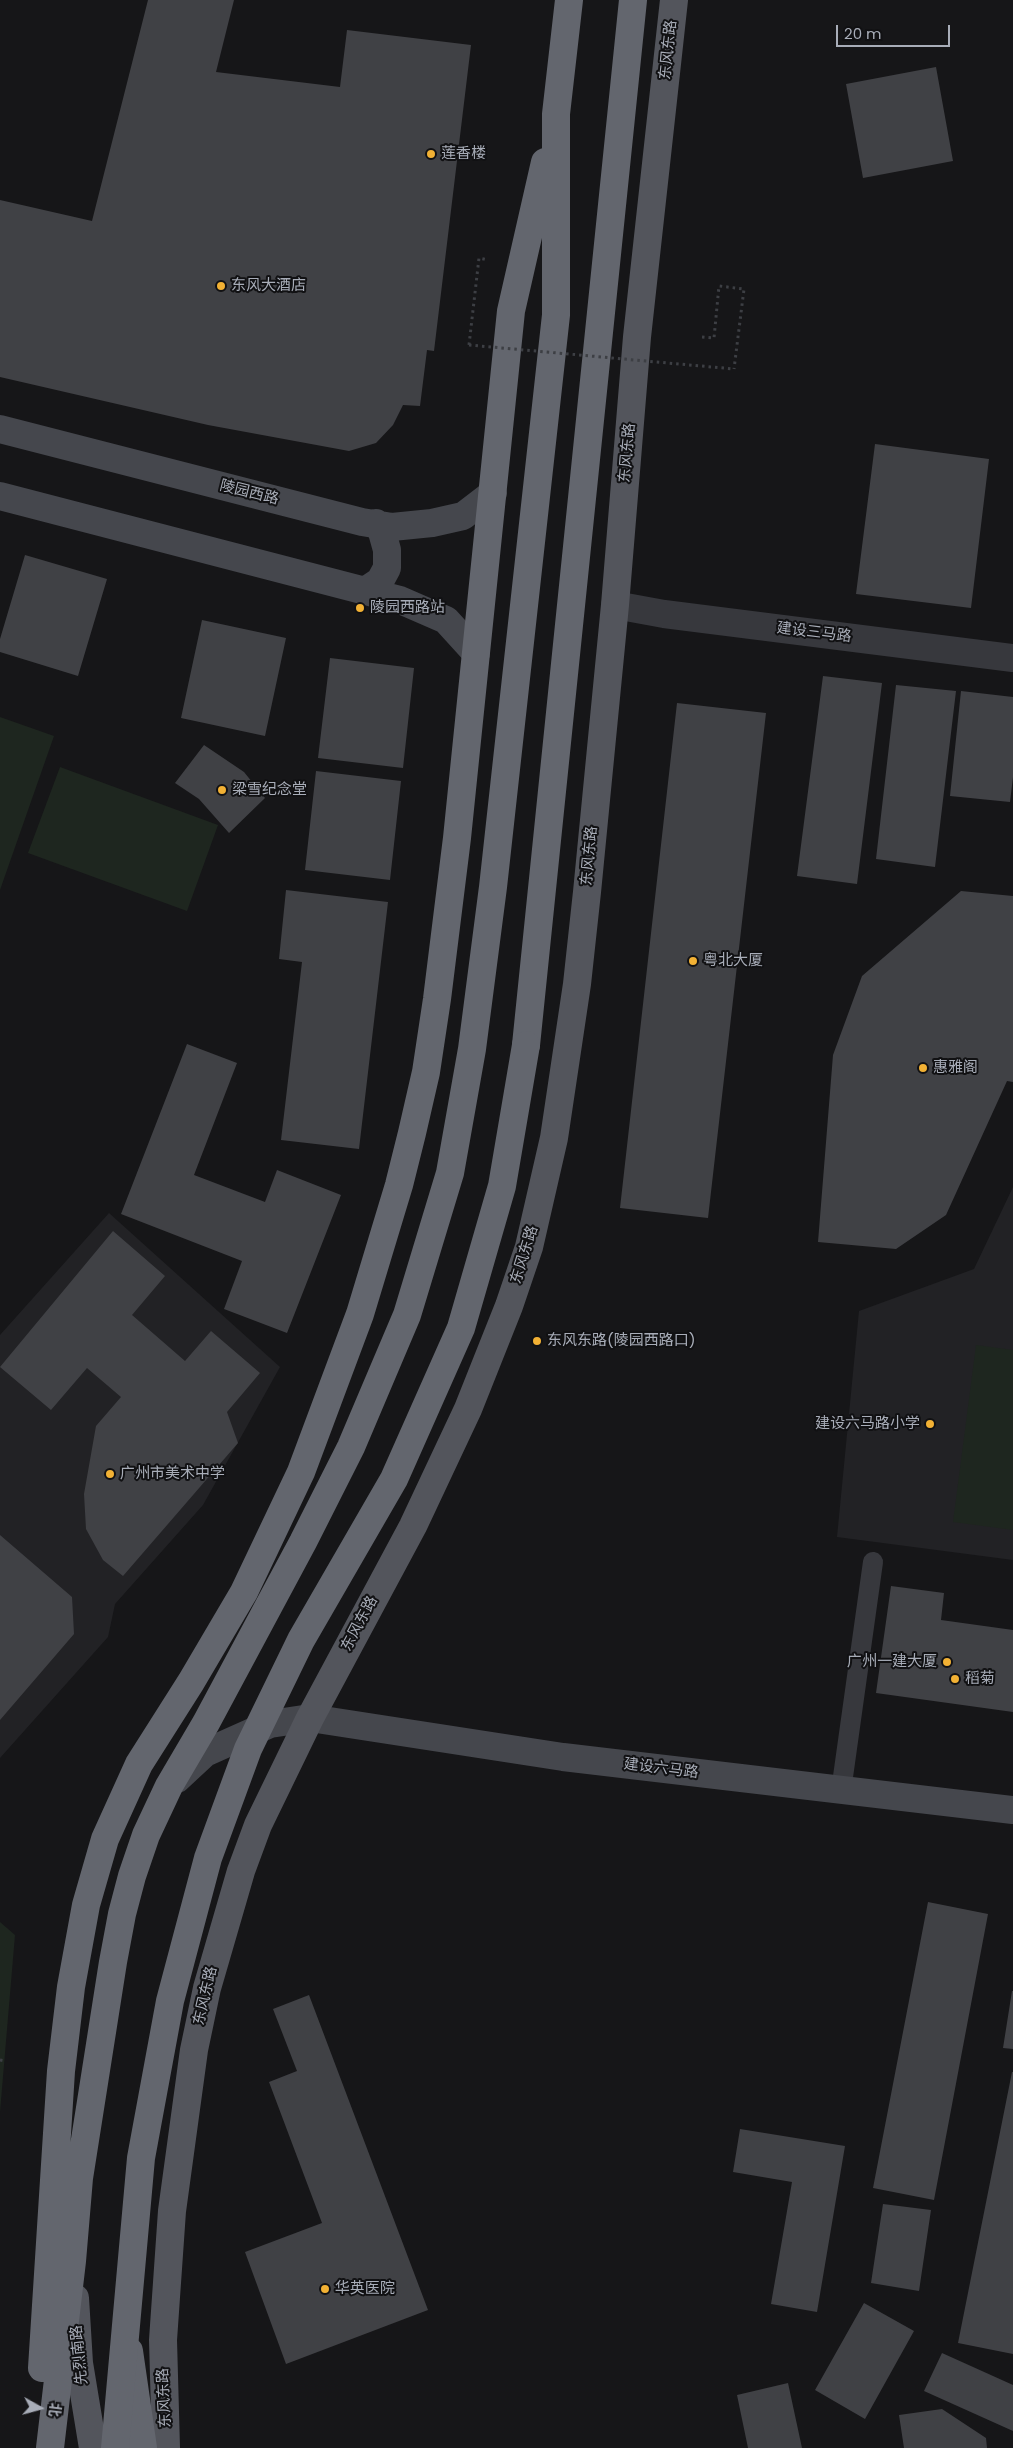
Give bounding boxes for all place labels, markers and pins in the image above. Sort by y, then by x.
place label: 莲香楼 [441,145,486,163]
marker: 莲香楼 [425,148,437,160]
place label: 东风大酒店 [231,277,306,295]
marker: 东风大酒店 [215,280,227,292]
place label: 陵园西路站 [370,599,445,617]
marker: 陵园西路站 [354,602,366,614]
place label: 梁雪纪念堂 [232,781,307,799]
marker: 梁雪纪念堂 [216,784,228,796]
place label: 粤北大厦 [703,952,763,970]
marker: 粤北大厦 [687,955,699,967]
place label: 惠雅阁 [933,1059,978,1077]
marker: 惠雅阁 [917,1062,929,1074]
place label: 东风东路(陵园西路口) [547,1332,696,1350]
marker: 东风东路(陵园西路口) [531,1335,543,1347]
place label: 建设六马路小学 [815,1415,920,1433]
marker: 建设六马路小学 [924,1418,936,1430]
place label: 广州市美术中学 [120,1465,225,1483]
marker: 广州市美术中学 [104,1468,116,1480]
place label: 广州一建大厦 [847,1653,937,1671]
marker: 广州一建大厦 [941,1656,953,1668]
place label: 稻菊 [965,1670,995,1688]
marker: 稻菊 [949,1673,961,1685]
place label: 华英医院 [335,2280,395,2298]
marker: 华英医院 [319,2283,331,2295]

